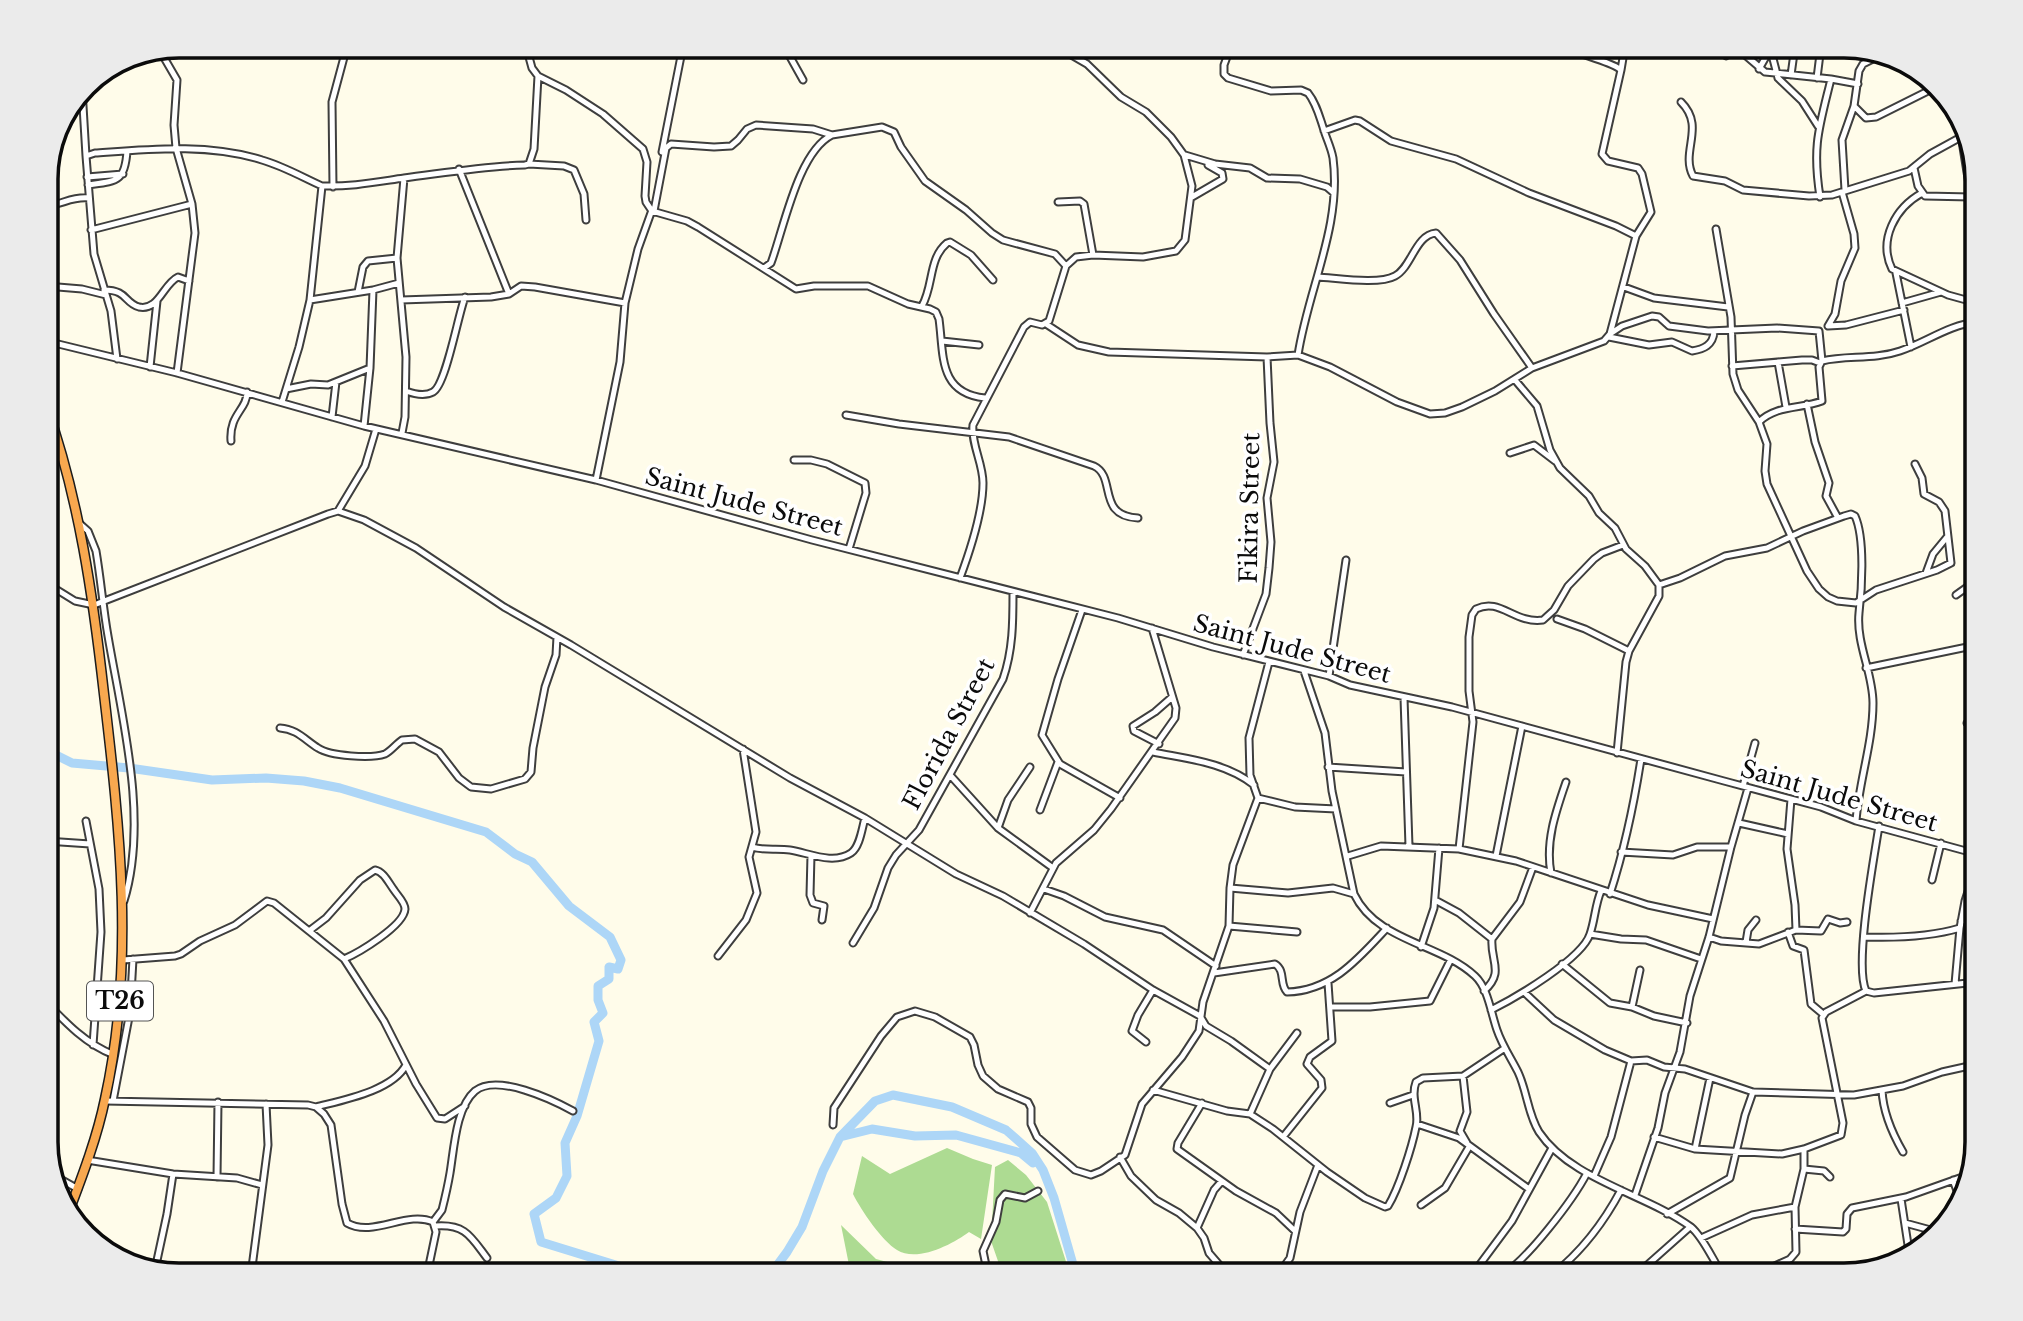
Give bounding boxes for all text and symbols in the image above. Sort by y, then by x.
street label: Fikira Street [1234,432,1265,584]
street label: Saint Jude Street [642,461,846,542]
street label: Saint Jude Street [1190,608,1394,689]
street label: Florida Street [896,653,1001,815]
street label: Saint Jude Street [1737,754,1941,838]
road number: T26 [87,982,153,1020]

